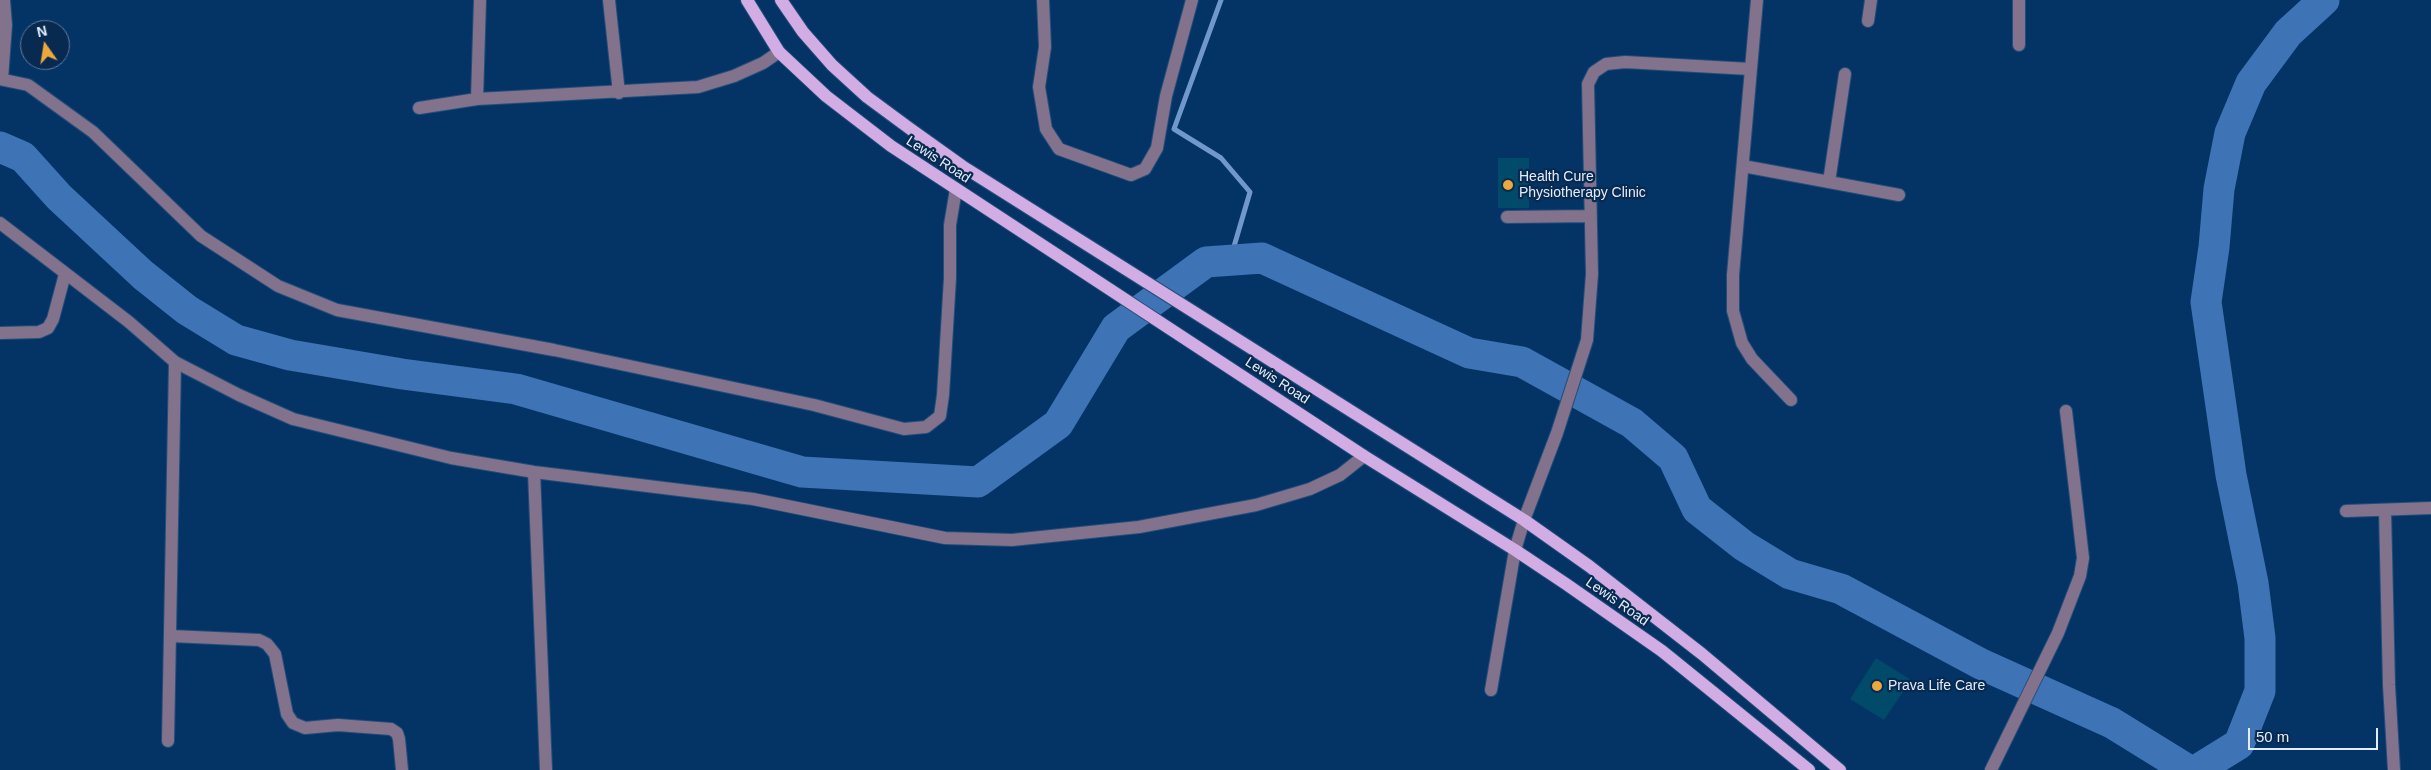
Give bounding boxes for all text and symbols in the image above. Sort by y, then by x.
north arrow [20,20,70,70]
text: N [35,22,49,40]
street label: Lewis Road [903,133,973,187]
place label: Health Cure Physiotherapy Clinic [1519,169,1646,202]
marker: Health Cure Physiotherapy Clinic [1501,178,1515,192]
street label: Lewis Road [1242,354,1312,408]
street label: Lewis Road [1582,574,1652,630]
place label: Prava Life Care [1888,678,1985,694]
marker: Prava Life Care [1870,679,1884,693]
scale bar [2251,718,2381,750]
text: 50 m [2256,728,2289,745]

